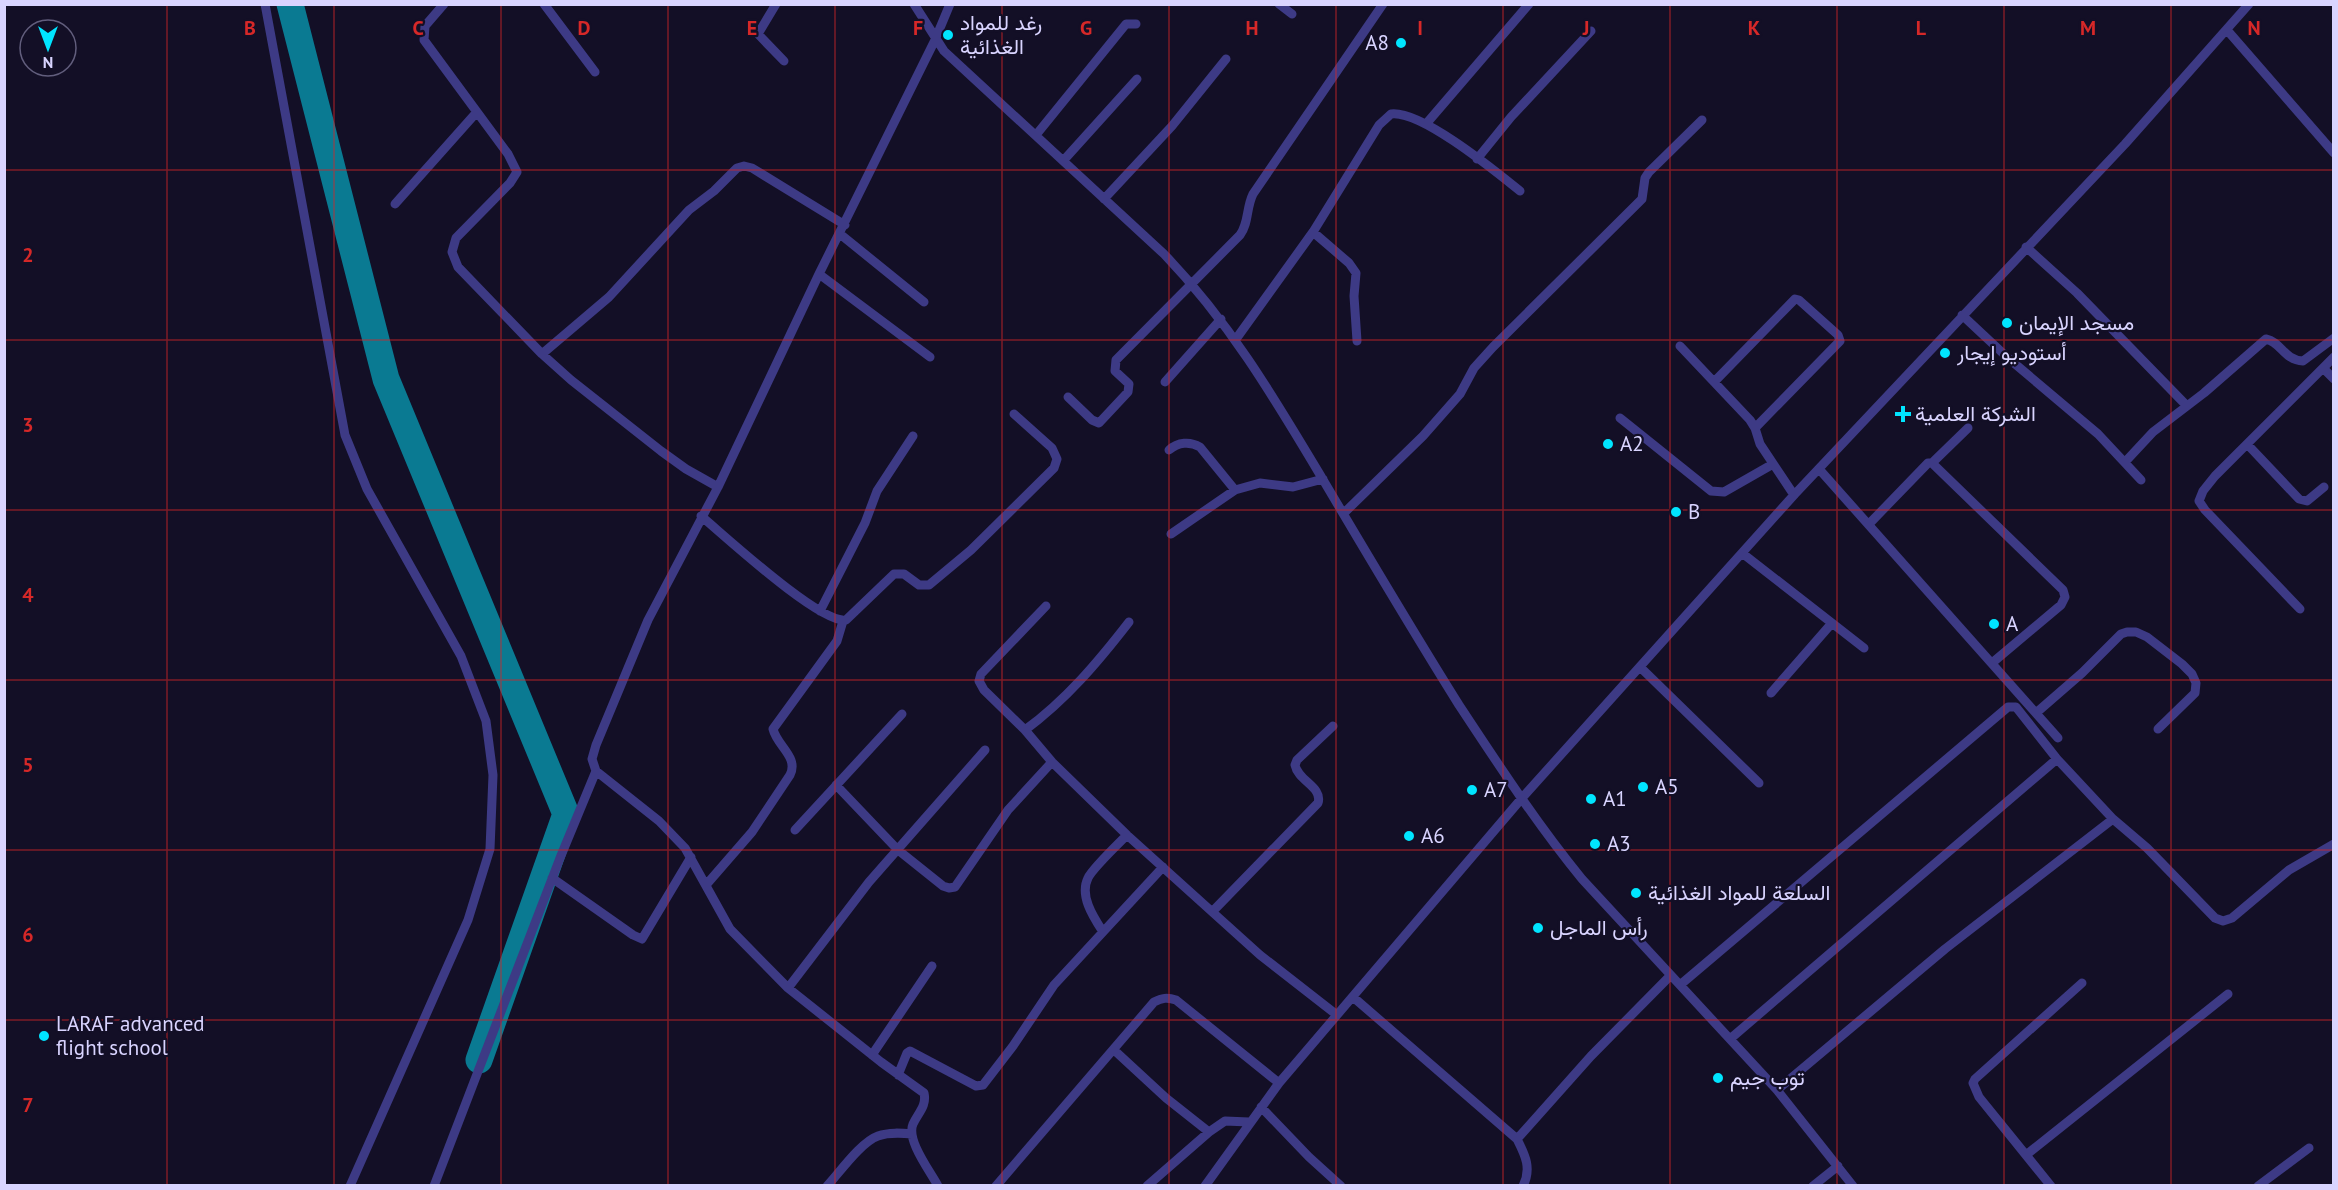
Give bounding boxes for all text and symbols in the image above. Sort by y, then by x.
place label: رغد للمواد الغذائية [960,9,1042,60]
text: B [244,15,256,41]
text: C [412,15,424,41]
text: D [578,15,591,41]
text: E [747,15,757,41]
text: F [913,15,923,41]
text: G [1080,15,1092,41]
text: H [1245,15,1259,41]
text: I [1417,15,1423,41]
text: J [1582,15,1589,41]
text: K [1748,15,1761,41]
text: L [1916,15,1927,41]
text: M [2080,15,2096,41]
text: N [2247,15,2261,41]
north arrow [18,18,78,78]
marker: رغد للمواد الغذائية [941,28,955,42]
place label: A8 [1365,29,1389,56]
marker: A8 [1394,36,1408,50]
text: N [43,53,53,73]
text: 2 [22,242,34,268]
place label: مسجد الإيمان [2019,309,2134,337]
marker: مسجد الإيمان [2000,316,2014,330]
place label: أستوديو إيجار [1956,339,2067,367]
marker: أستوديو إيجار [1938,346,1952,360]
place label: الشركة العلمية [1915,400,2036,427]
marker: الشركة العلمية [1896,407,1910,421]
text: 3 [22,412,34,438]
place label: A2 [1620,430,1644,457]
marker: A2 [1601,437,1615,451]
place label: B [1688,498,1700,525]
marker: B [1669,505,1683,519]
text: 4 [22,582,34,608]
place label: A [2006,610,2019,637]
marker: A [1987,617,2001,631]
text: 5 [22,752,34,778]
place label: A5 [1655,773,1679,800]
place label: A7 [1484,776,1508,803]
marker: A5 [1636,780,1650,794]
marker: A7 [1465,783,1479,797]
place label: A1 [1603,785,1627,812]
marker: A1 [1584,792,1598,806]
place label: A6 [1421,822,1445,849]
marker: A6 [1402,829,1416,843]
place label: A3 [1607,830,1631,857]
marker: A3 [1588,837,1602,851]
place label: السلعة للمواد الغذائية [1648,879,1830,906]
marker: السلعة للمواد الغذائية [1629,886,1643,900]
place label: رأس الماجل [1550,914,1648,941]
marker: رأس الماجل [1531,921,1545,935]
text: 6 [22,922,34,948]
place label: LARAF advanced flight school [56,1010,205,1061]
marker: LARAF advanced flight school [37,1029,51,1043]
place label: توب جيم [1730,1064,1805,1092]
marker: توب جيم [1711,1071,1725,1085]
text: 7 [22,1092,34,1118]

